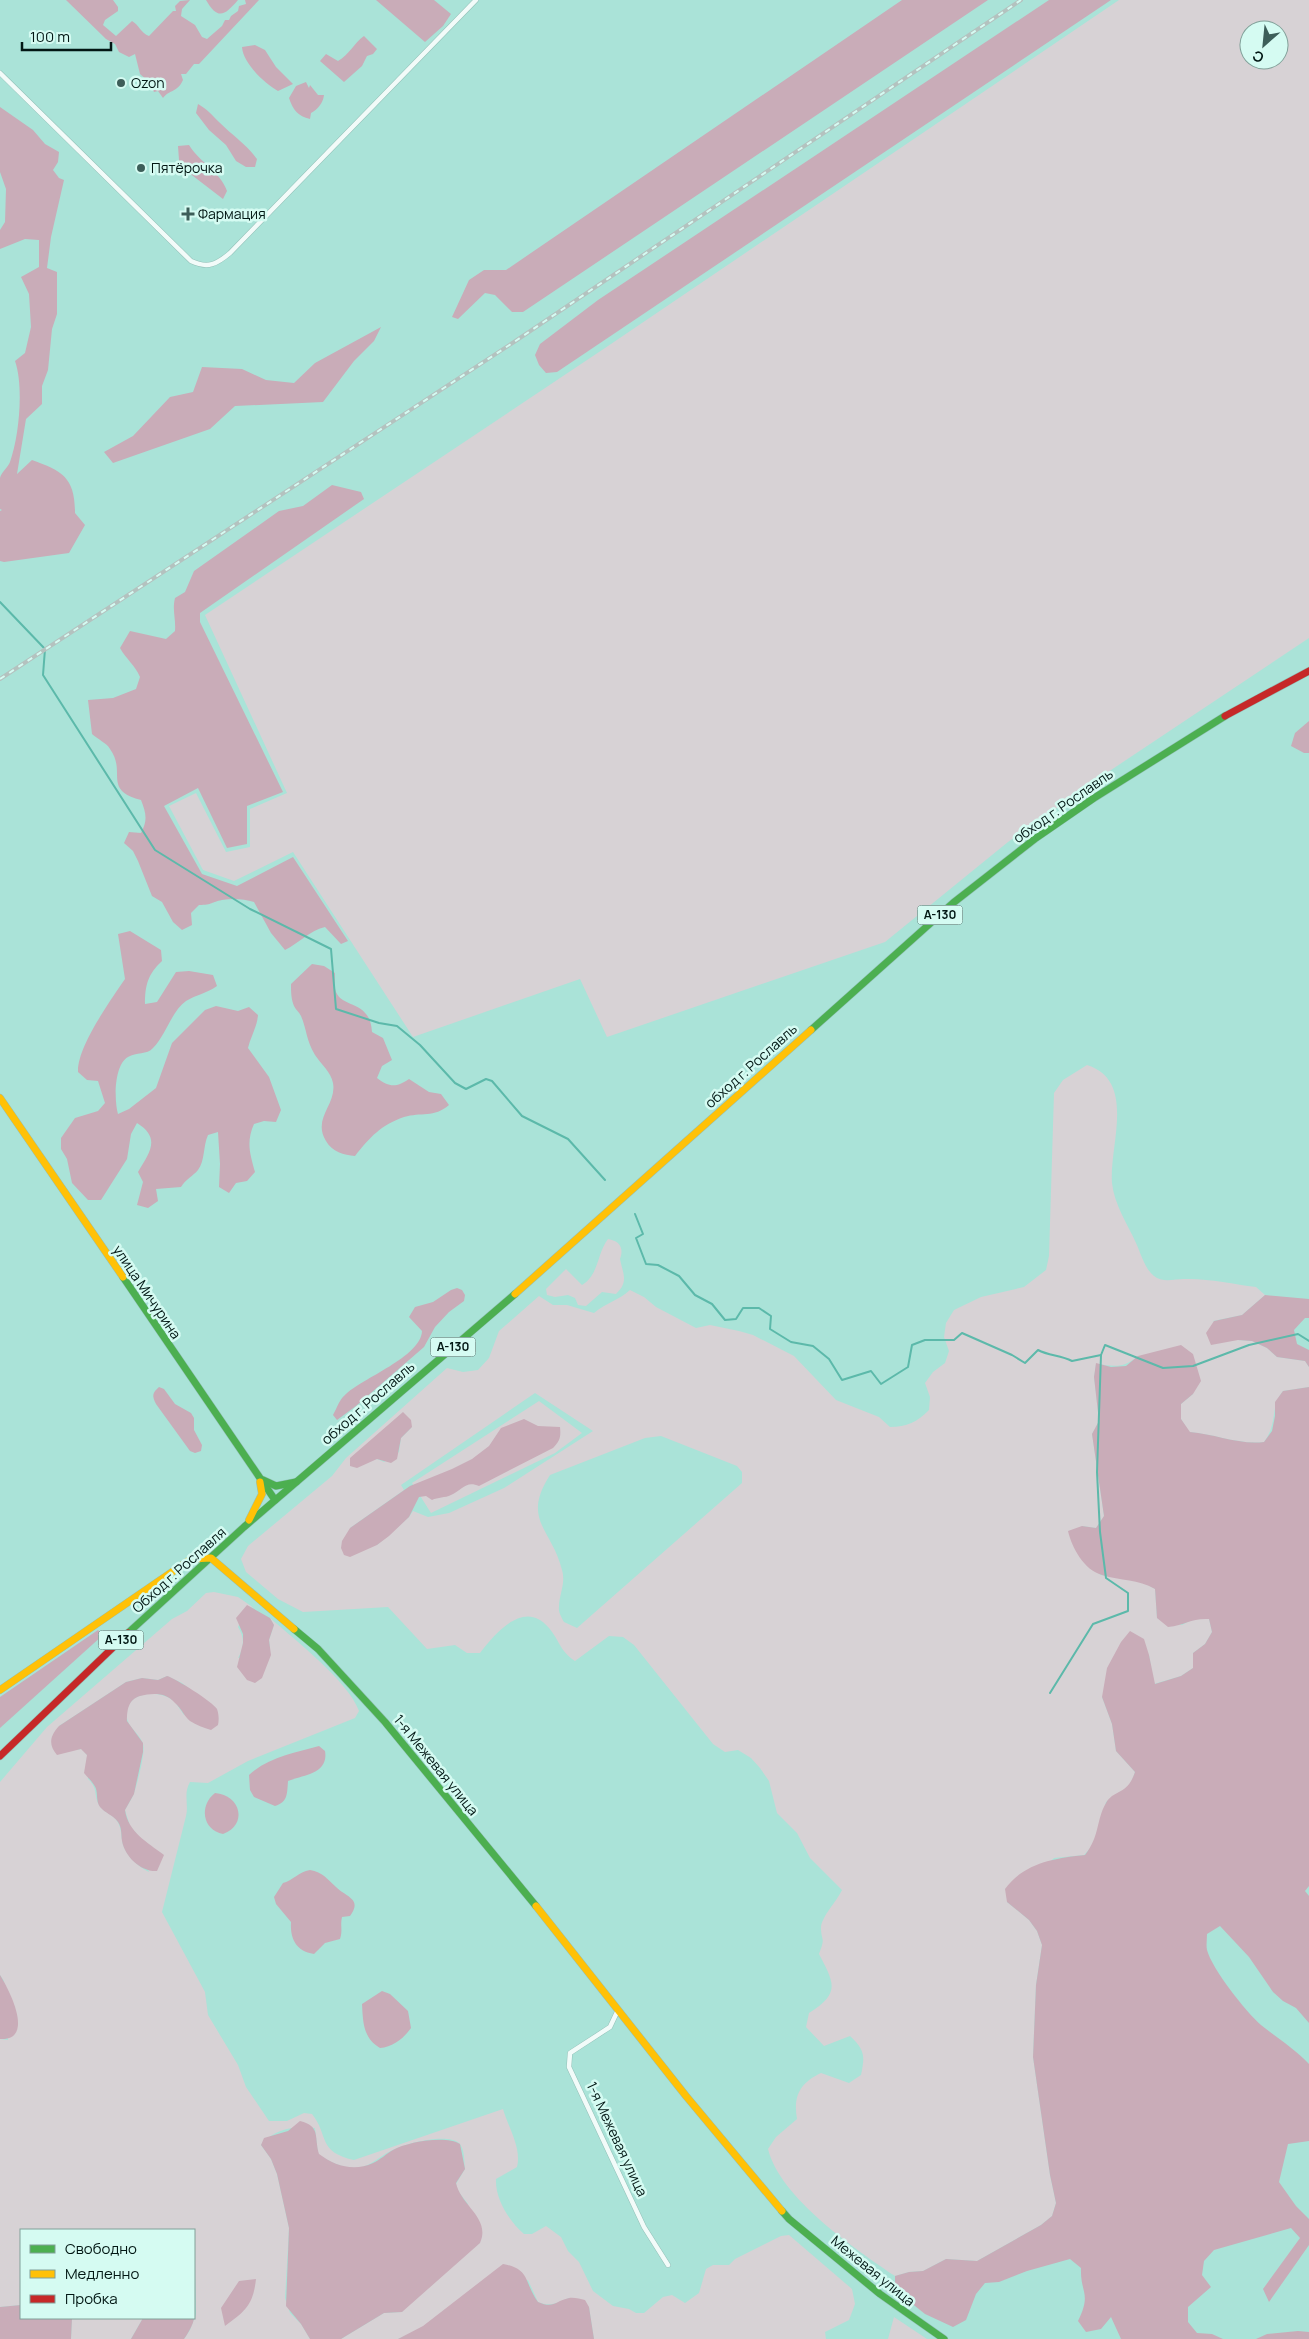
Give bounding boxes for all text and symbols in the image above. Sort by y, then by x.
scale bar [22,20,111,52]
north arrow [1239,20,1289,70]
text: 100 m [30,26,70,47]
text: С [1249,46,1267,68]
place label: Ozon [131,73,165,92]
marker: Ozon [115,77,127,89]
place label: Пятёрочка [151,158,223,177]
marker: Пятёрочка [135,162,147,174]
place label: Фармация [198,204,266,223]
marker: Фармация [182,208,194,220]
street label: обход г. Рославль [1009,764,1116,847]
road number: А-130 [918,906,962,924]
street label: обход г. Рославль [701,1019,801,1112]
street label: улица Мичурина [109,1241,186,1342]
road number: А-130 [430,1338,476,1356]
street label: обход г. Рославль [317,1357,418,1448]
street label: Обход г. Рославля [128,1522,230,1617]
road number: А-130 [98,1630,144,1650]
street label: 1-я Межевая улица [390,1710,483,1819]
street label: 1-я Межевая улица [583,2078,652,2199]
legend [20,2229,195,2319]
street label: Межевая улица [827,2231,919,2310]
text: Свободно [65,2238,137,2259]
text: Медленно [65,2263,139,2284]
text: Пробка [65,2288,118,2309]

